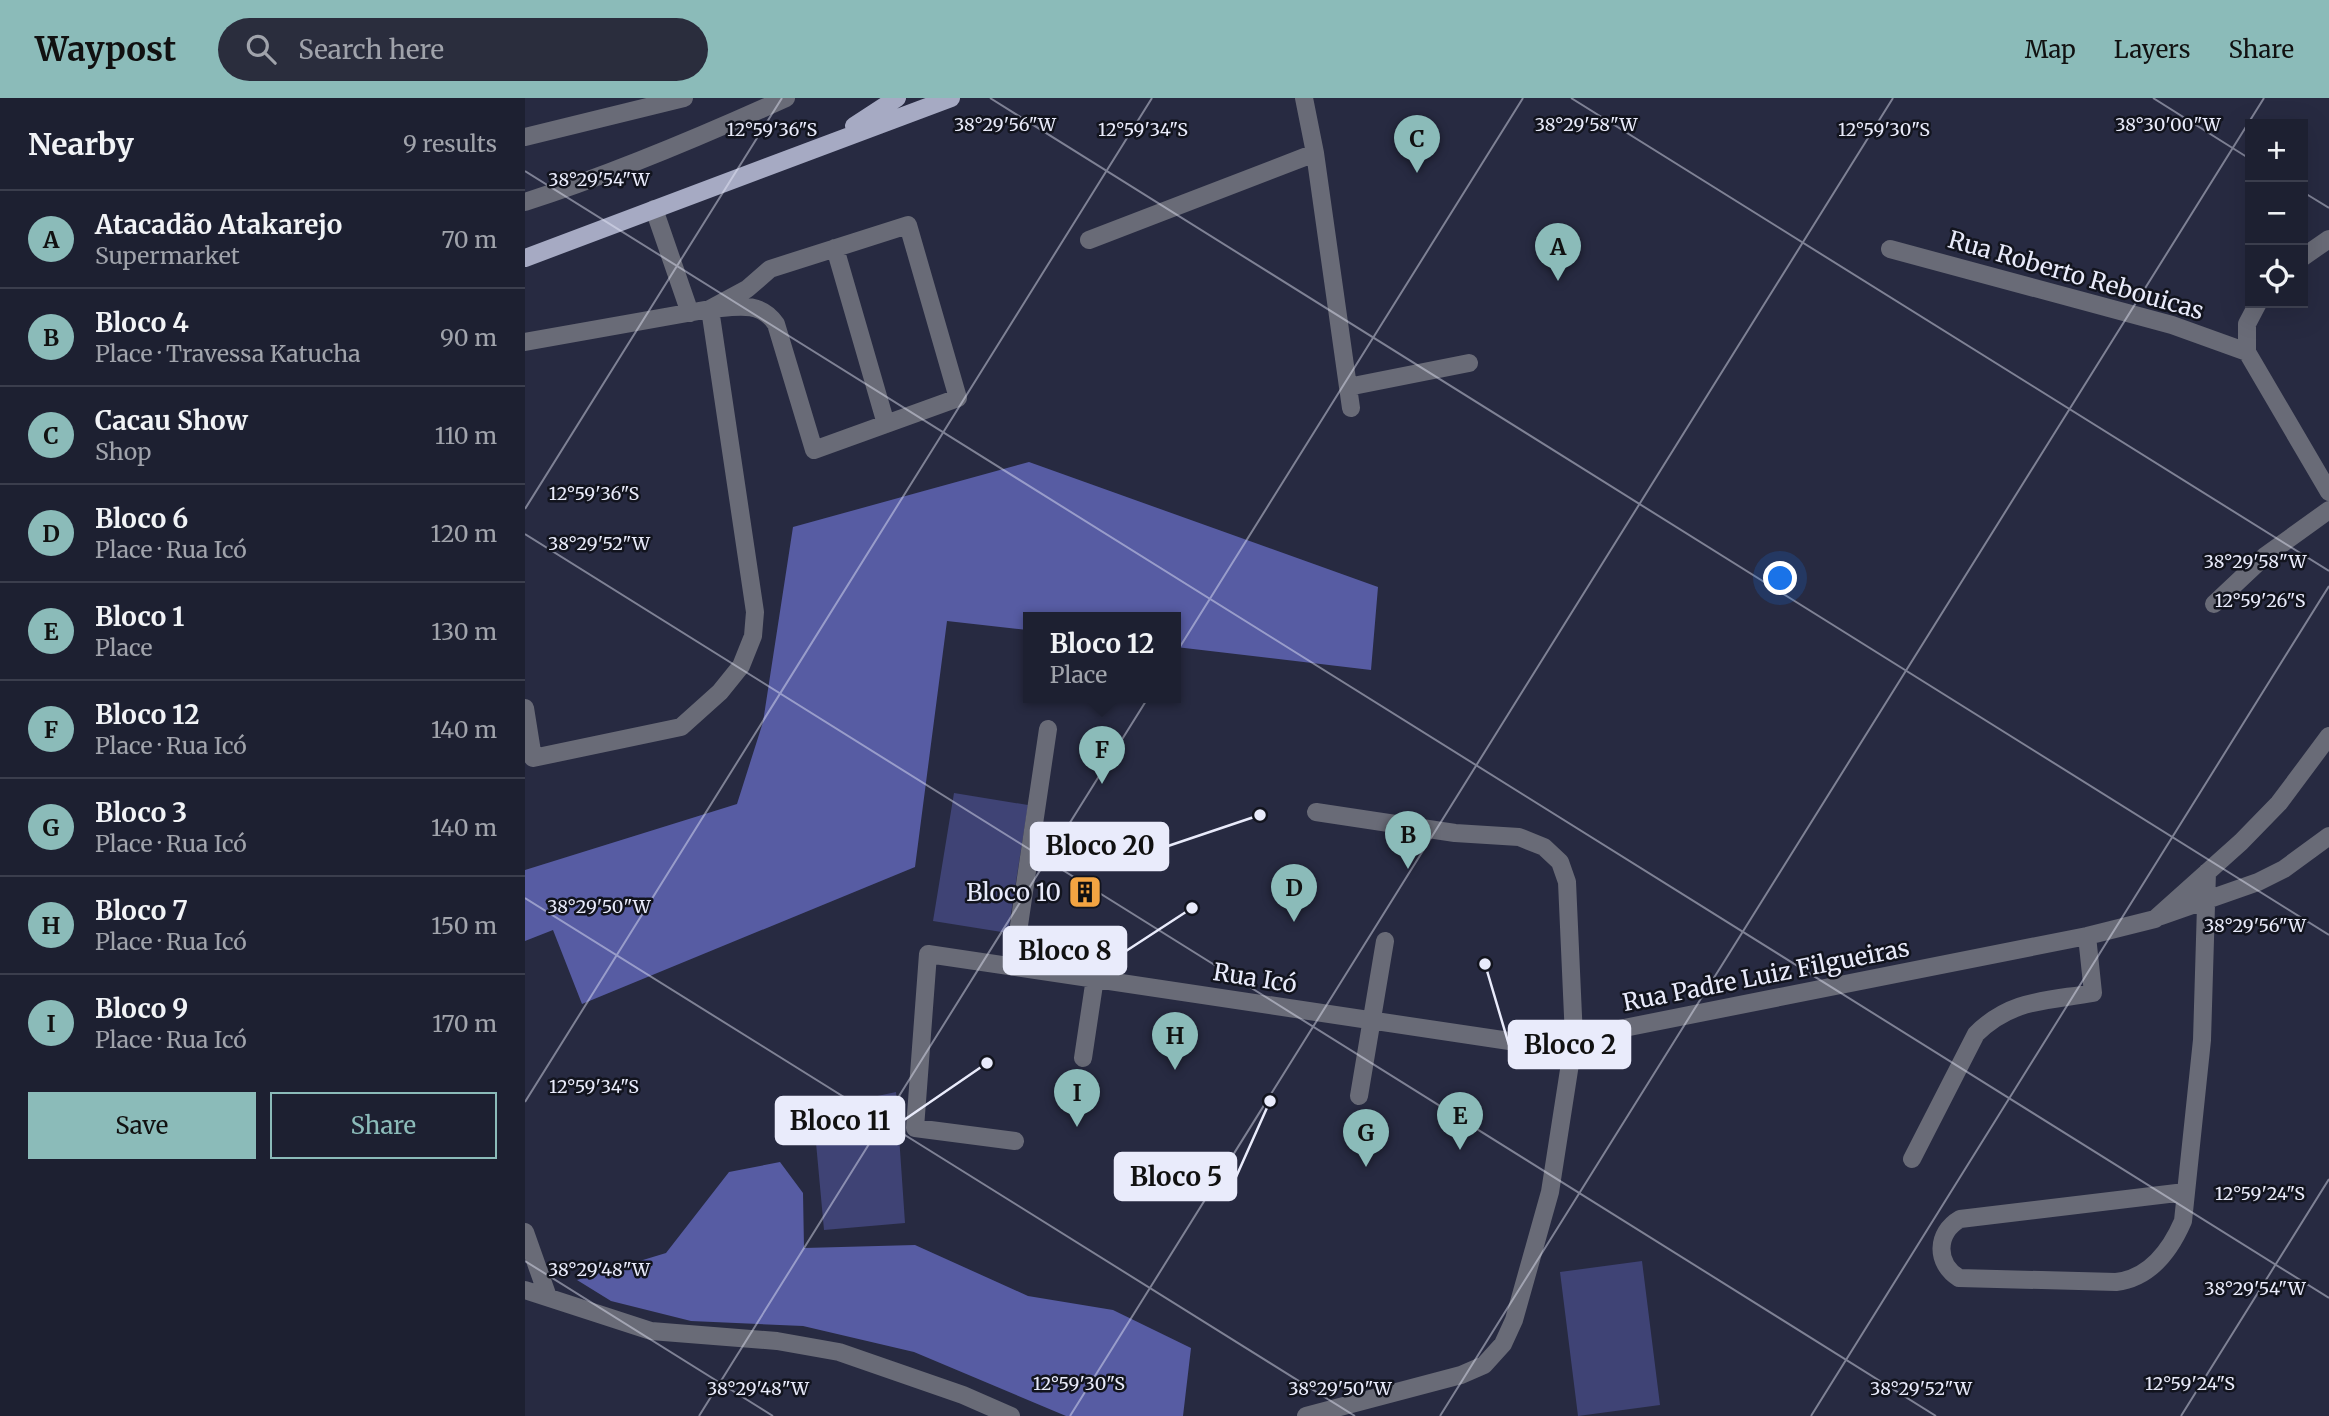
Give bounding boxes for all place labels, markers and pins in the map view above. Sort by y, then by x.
pin: C [1394,115,1440,173]
pin: A [1535,223,1581,281]
pin: F [1079,726,1125,784]
pin: B [1385,811,1431,869]
callout: Bloco 20 [1031,823,1168,870]
pin: D [1271,864,1317,922]
building icon: Bloco 10 [1066,873,1104,911]
place label: Bloco 10 [966,877,1061,908]
callout: Bloco 8 [1004,927,1126,974]
pin: H [1152,1012,1198,1070]
callout: Bloco 2 [1509,1021,1630,1068]
pin: I [1054,1069,1100,1127]
pin: E [1437,1092,1483,1150]
callout: Bloco 11 [776,1097,904,1144]
pin: G [1343,1109,1389,1167]
callout: Bloco 5 [1115,1153,1236,1200]

